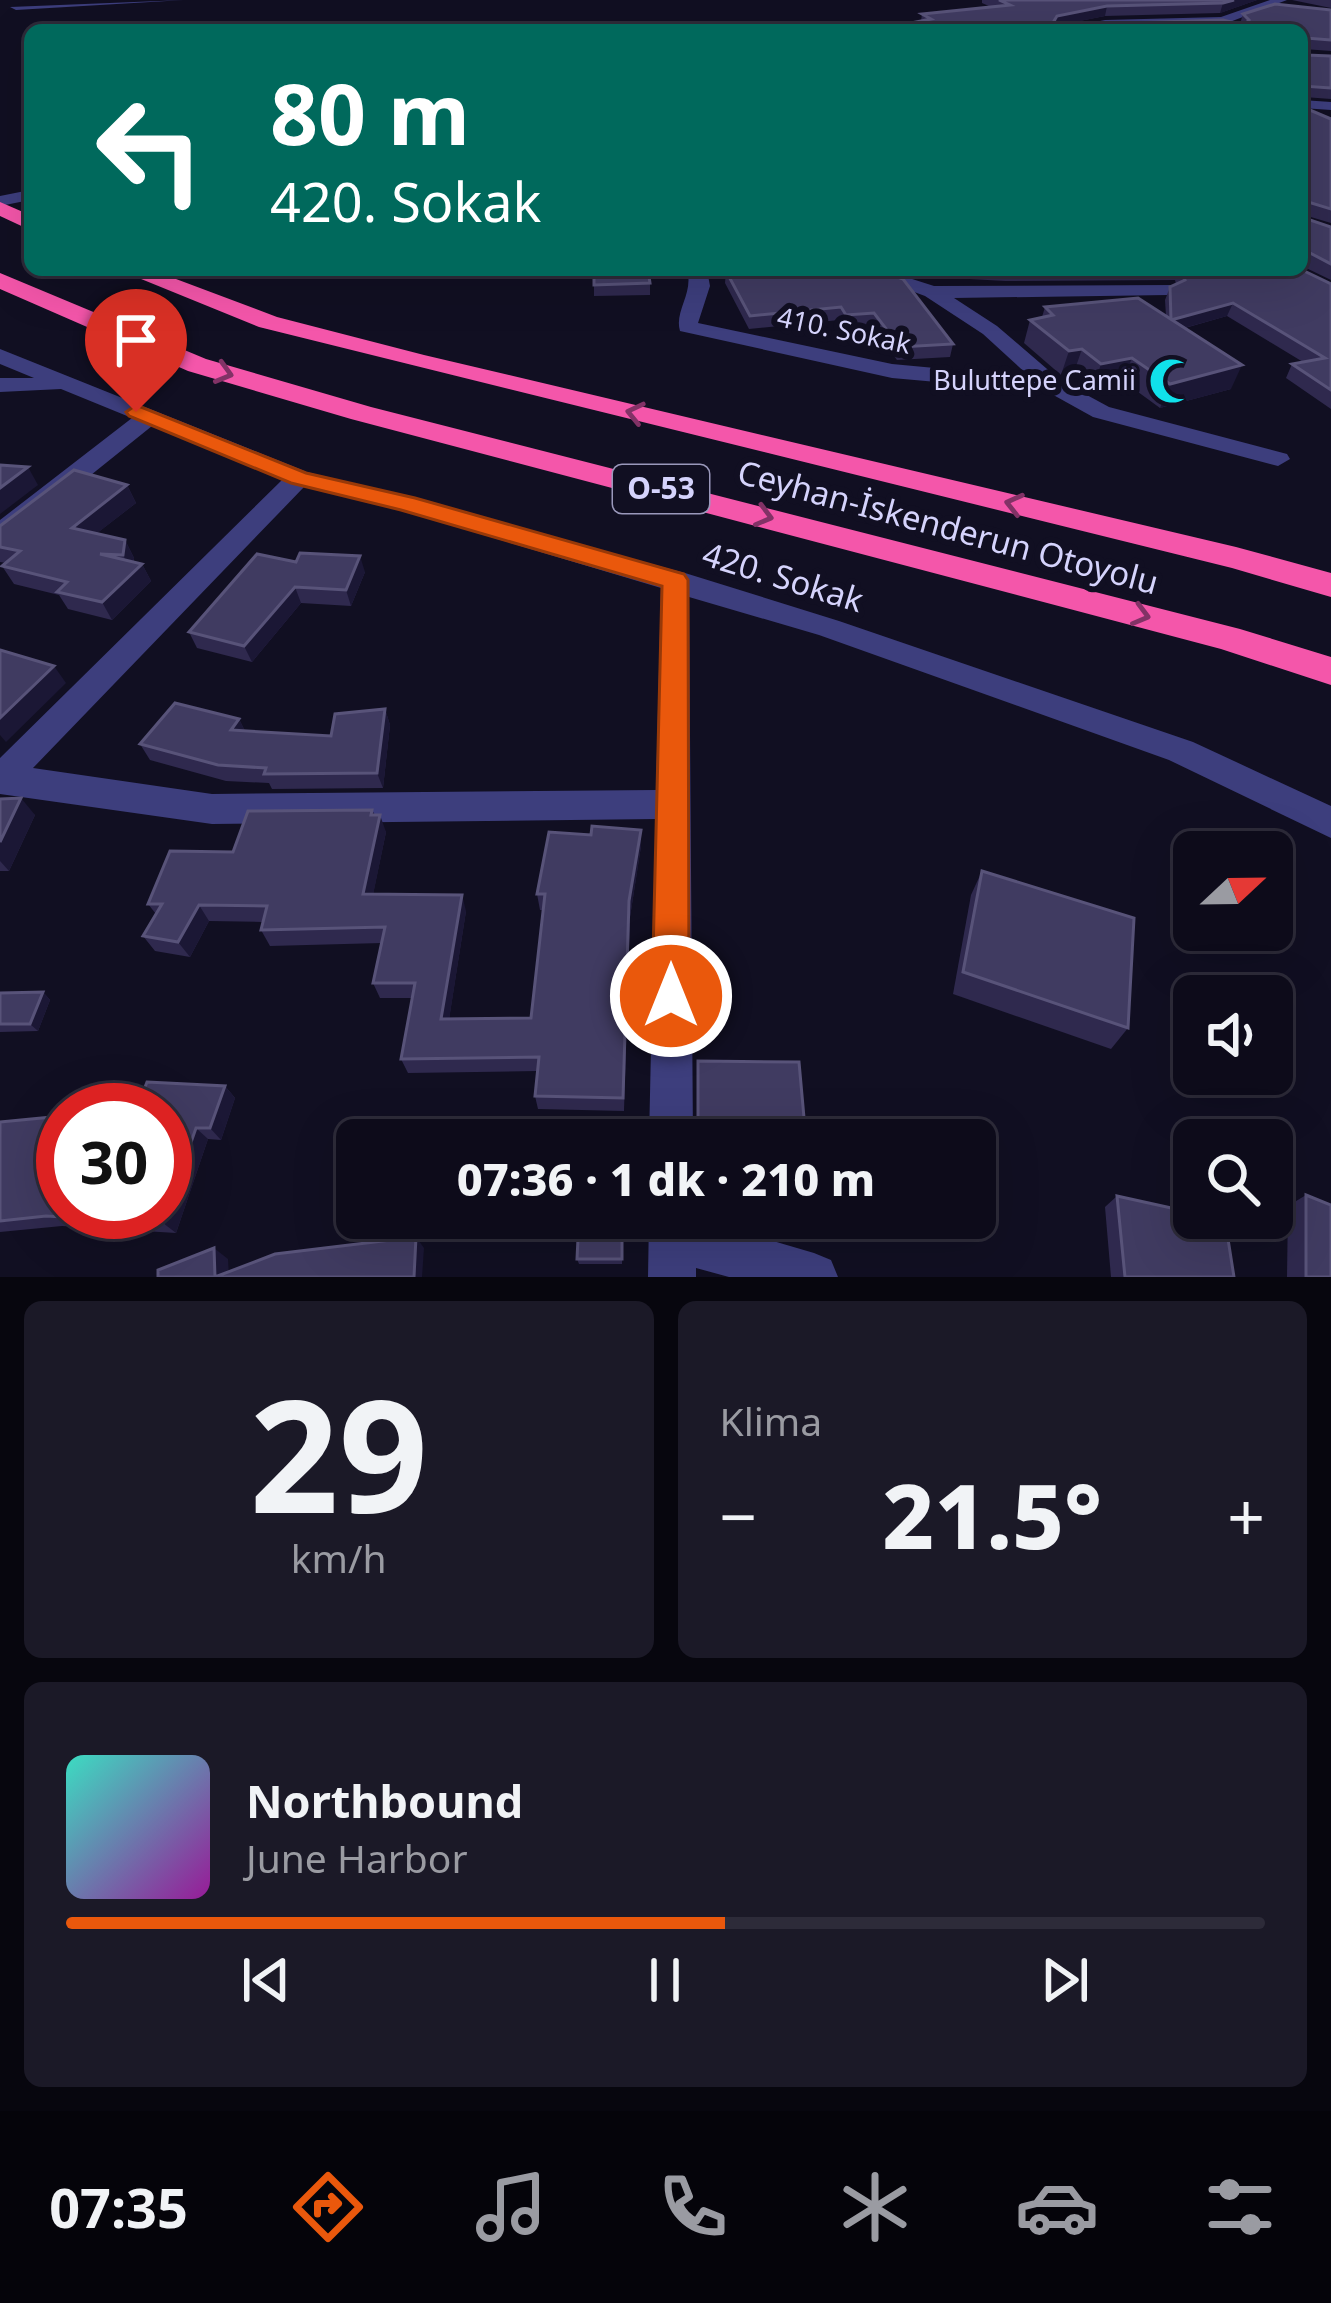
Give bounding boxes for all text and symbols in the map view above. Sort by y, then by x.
text: 80 m [270,55,470,170]
icon: left [72,72,228,228]
text: 420. Sokak [270,164,541,238]
pin [85,289,187,412]
street label: 410. Sokak [774,297,915,362]
icon: arrive [103,307,169,373]
mosque icon: Buluttepe Camii [1147,356,1197,406]
one-way arrow [213,359,234,384]
place label: Buluttepe Camii [933,361,1136,398]
one-way arrow [626,401,646,426]
street label: Ceyhan-İskenderun Otoyolu [733,449,1163,604]
road number: O-53 [613,465,709,513]
one-way arrow [1005,493,1025,518]
one-way arrow [753,502,773,527]
street label: 420. Sokak [697,531,869,622]
one-way arrow [1130,601,1150,626]
north arrow [1173,831,1293,951]
map controls [1173,831,1293,1239]
position arrow [608,933,734,1059]
button: sound [1173,975,1293,1095]
speed limit sign: 30 [36,1083,192,1239]
button: search [1173,1119,1293,1239]
text: 07:36 · 1 dk · 210 m [457,1148,875,1209]
text: 29 [250,1346,428,1559]
text: Klima [720,1394,822,1447]
text: 21.5° [882,1453,1102,1575]
text: − [720,1470,757,1560]
text: + [1227,1470,1265,1560]
text: km/h [291,1531,387,1584]
text: Northbound [246,1770,523,1831]
text: June Harbor [246,1831,468,1884]
icon: previous [233,1947,299,2013]
icon: pause [632,1947,698,2013]
icon: next [1032,1947,1098,2013]
icon: directions [286,2165,370,2249]
icon: music [469,2165,553,2249]
icon: phone [651,2165,735,2249]
icon: climate [833,2165,917,2249]
icon: car [1015,2165,1099,2249]
icon: filters [1198,2165,1282,2249]
text: 07:35 [49,2170,188,2244]

